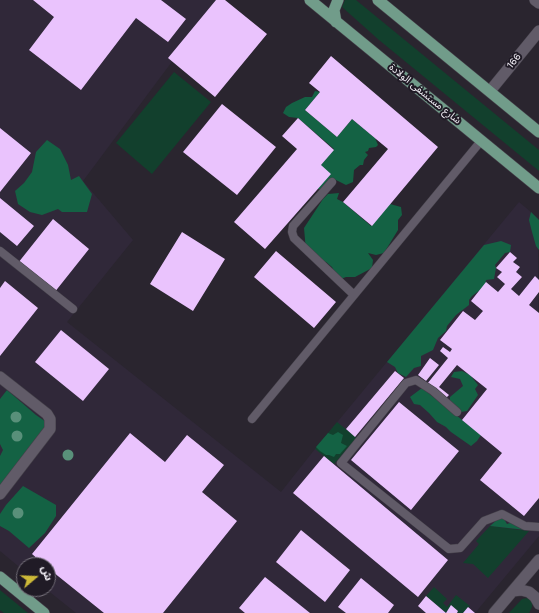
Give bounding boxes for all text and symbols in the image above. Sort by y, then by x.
street label: 166 [504,51,524,71]
street label: شارع مستشفى الولادة [387,61,463,127]
north arrow [16,557,56,597]
text: ش [38,564,55,582]

